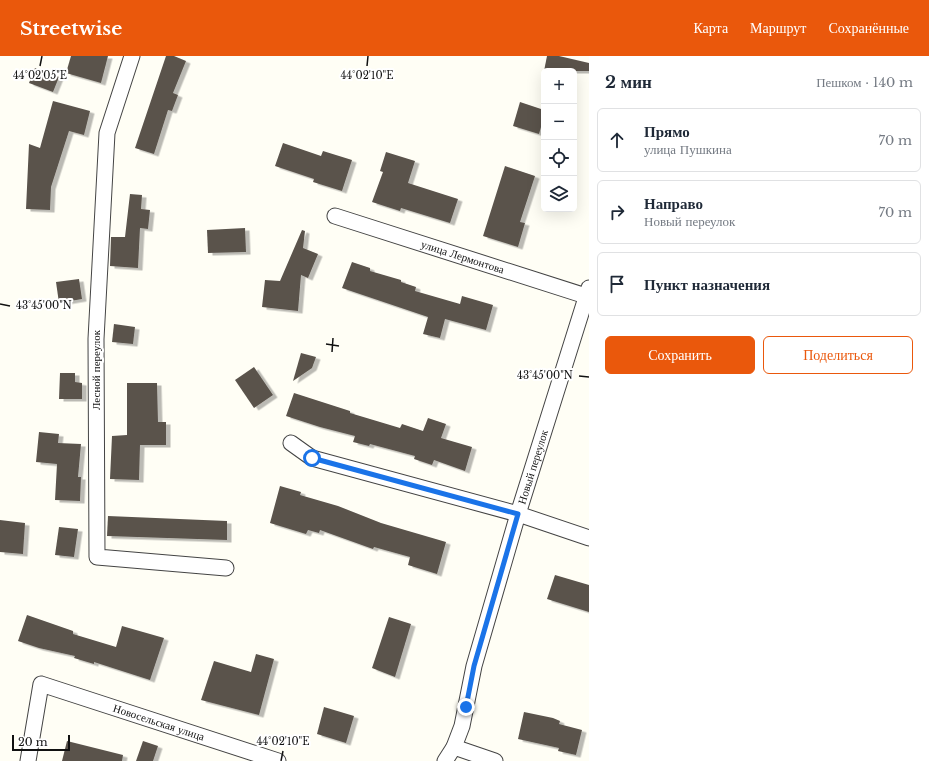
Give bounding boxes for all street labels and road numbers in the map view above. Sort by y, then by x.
street label: улица Лермонтова [419,237,506,277]
street label: Лесной переулок [89,329,103,410]
street label: Новый переулок [515,427,551,506]
street label: Новосельская улица [111,701,206,744]

